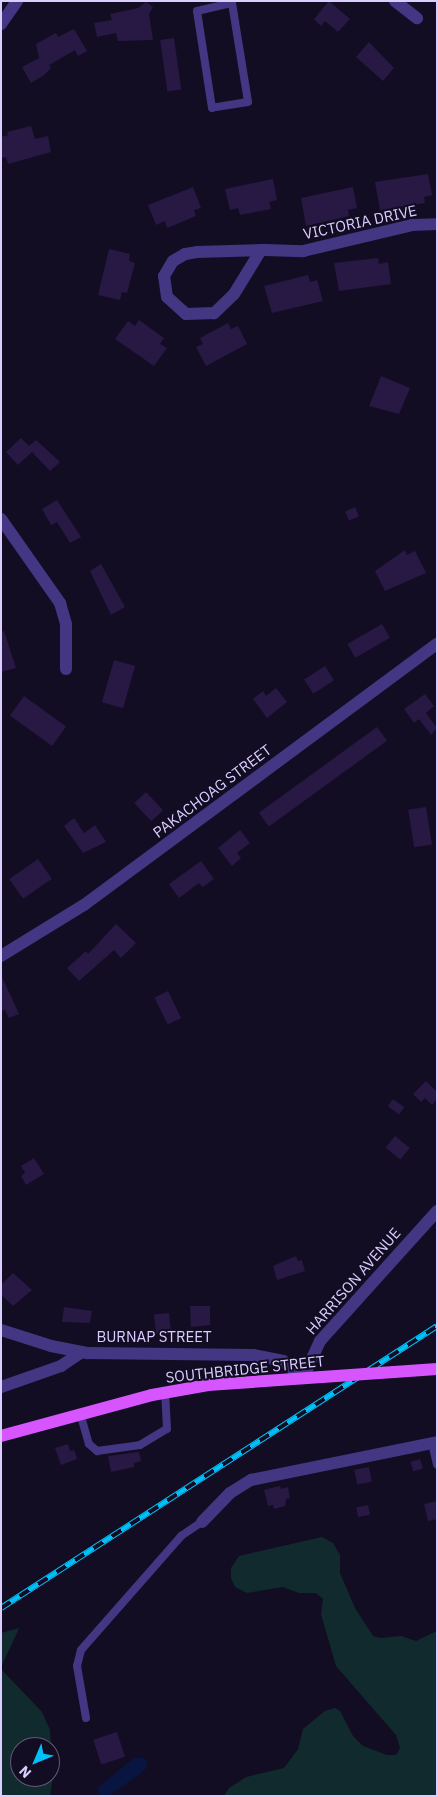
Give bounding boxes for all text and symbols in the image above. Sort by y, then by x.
street label: VICTORIA DRIVE [302,201,418,243]
street label: PAKACHOAG STREET [149,741,275,841]
street label: HARRISON AVENUE [302,1224,404,1338]
street label: BURNAP STREET [96,1328,212,1346]
street label: SOUTHBRIDGE STREET [165,1352,325,1386]
north arrow [10,1737,60,1787]
text: N [15,1762,35,1782]

